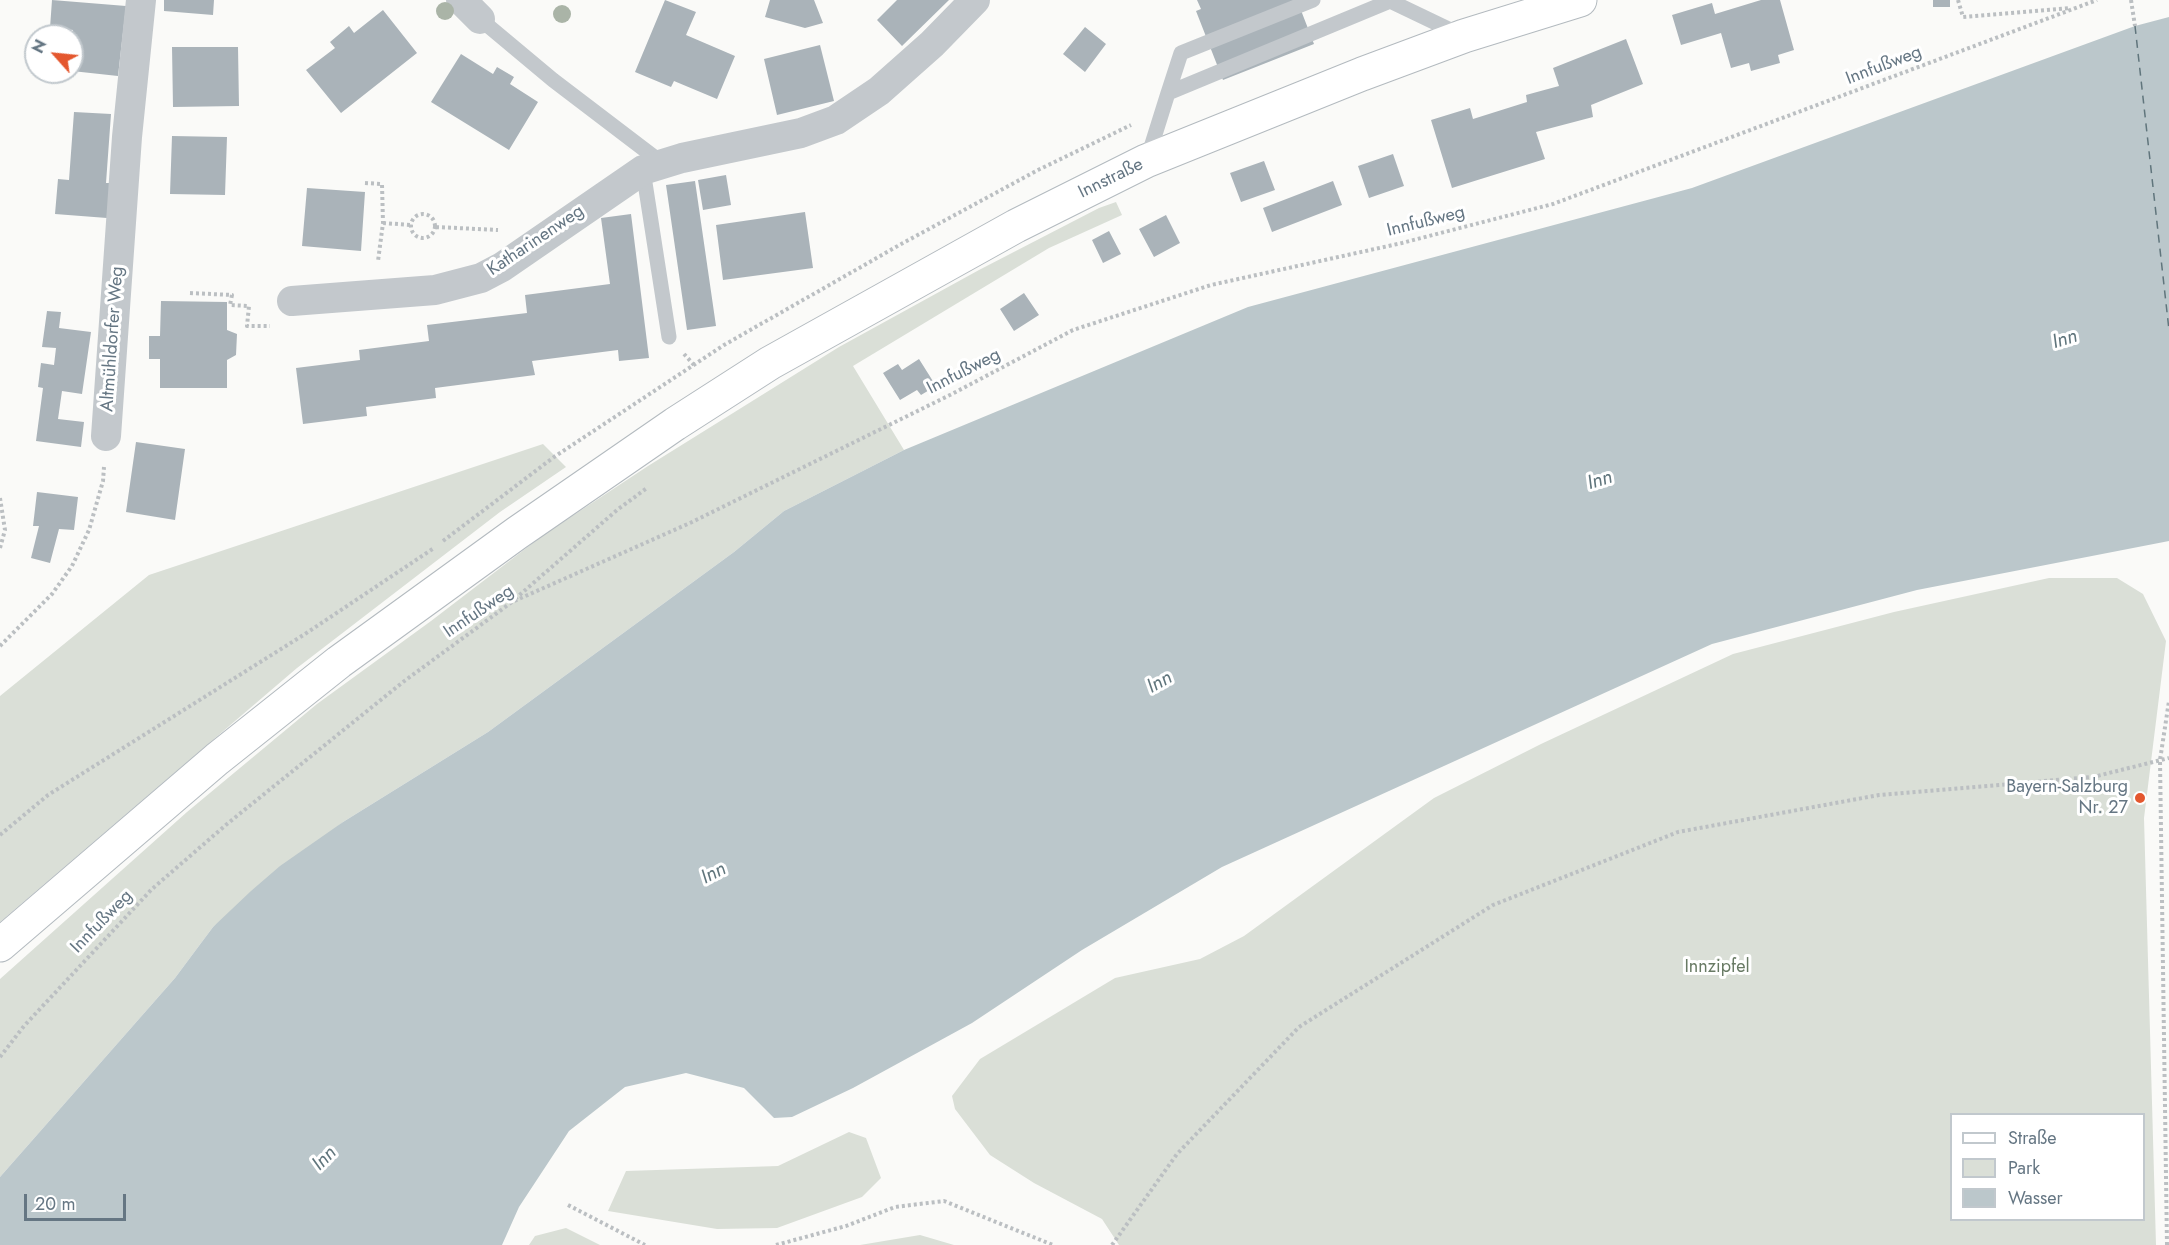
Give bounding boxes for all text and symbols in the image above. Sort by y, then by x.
north arrow [24,24,84,84]
text: N [26,36,52,57]
street label: Innfußweg [1843,42,1925,90]
street label: Innstraße [1075,154,1147,204]
street label: Katharinenweg [484,201,588,281]
street label: Innfußweg [1385,202,1467,242]
street label: Altmühldorfer Weg [97,266,129,412]
water label: Inn [2049,325,2081,355]
street label: Innfußweg [924,344,1004,400]
water label: Inn [1584,466,1616,496]
street label: Innfußweg [440,581,518,643]
water label: Inn [1143,666,1177,700]
place label: Bayern-Salzburg Nr. 27 [2006,777,2128,820]
marker: Bayern-Salzburg Nr. 27 [2133,791,2147,805]
water label: Inn [697,858,731,890]
street label: Innfußweg [67,886,137,958]
park label: Innzipfel [1684,957,1750,979]
legend [1950,1113,2145,1221]
text: Straße [2008,1125,2056,1151]
water label: Inn [308,1142,342,1176]
text: Park [2008,1155,2040,1181]
scale bar [27,1182,129,1220]
text: Wasser [2008,1185,2063,1211]
text: 20 m [35,1191,75,1217]

